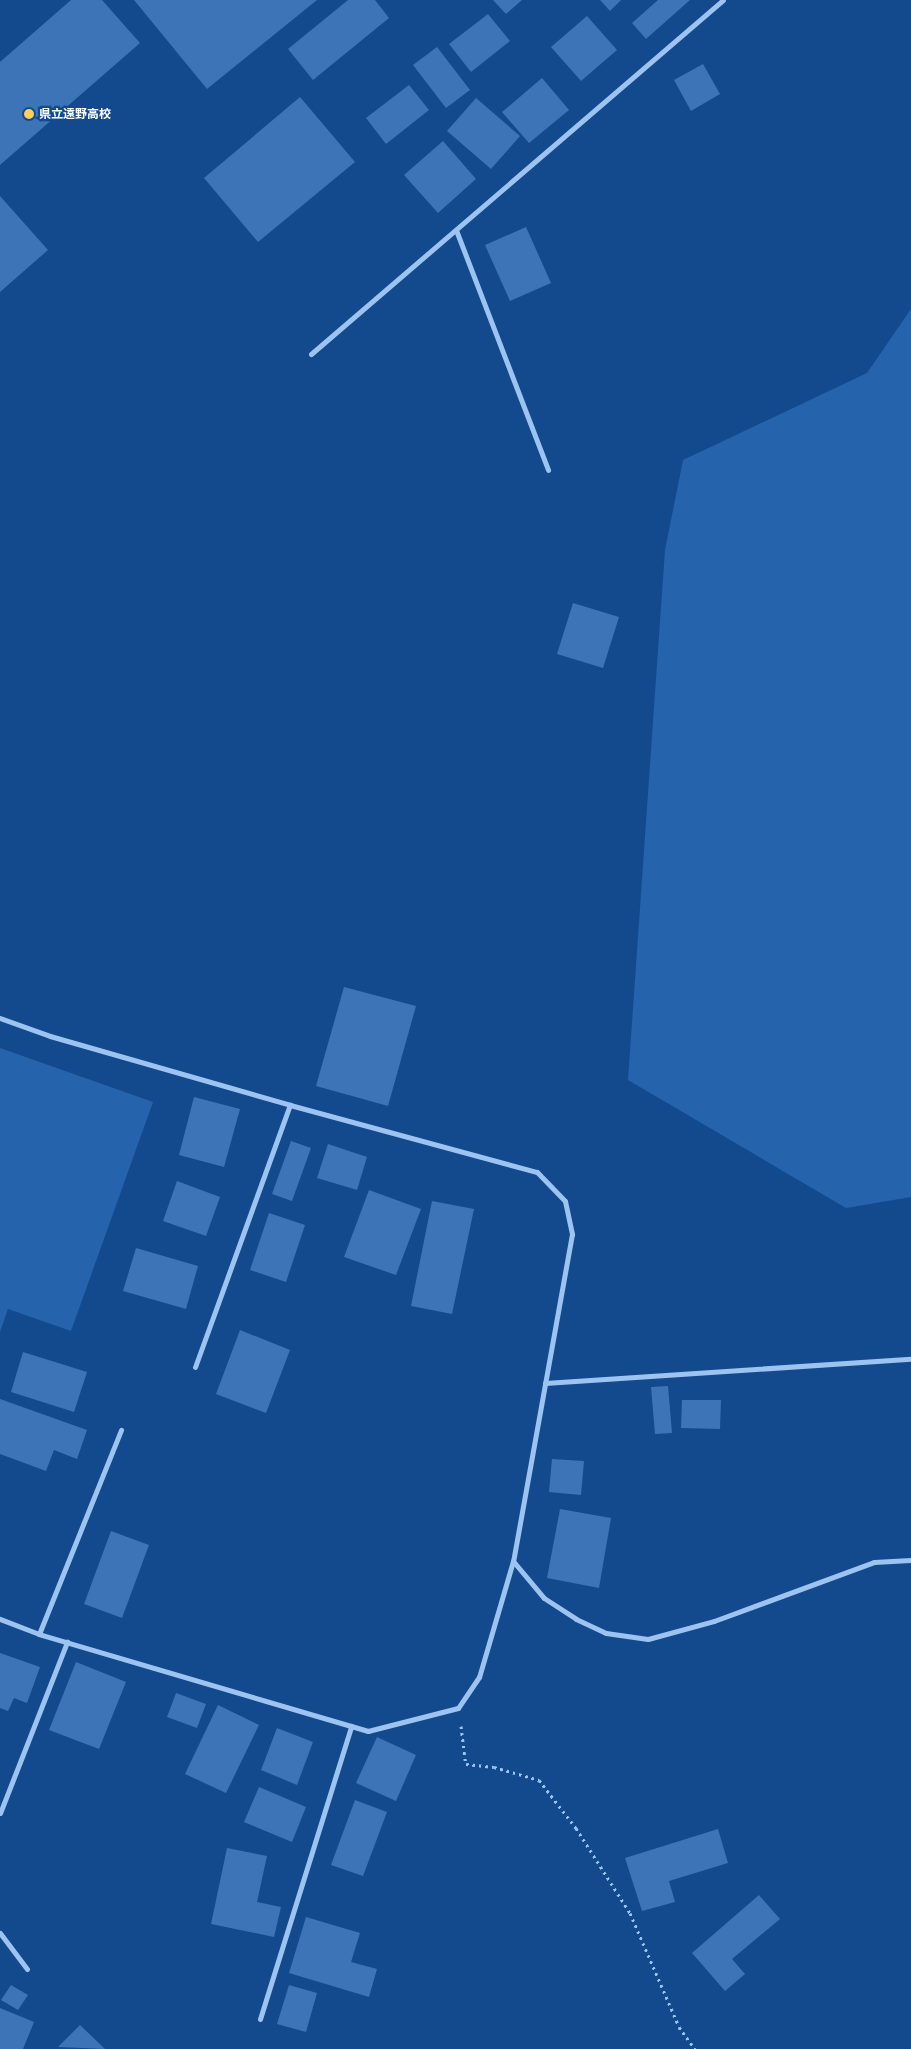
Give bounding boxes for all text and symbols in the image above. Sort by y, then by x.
place label: 県立遠野高校 [39,107,111,121]
marker: 県立遠野高校 [23,108,35,120]

